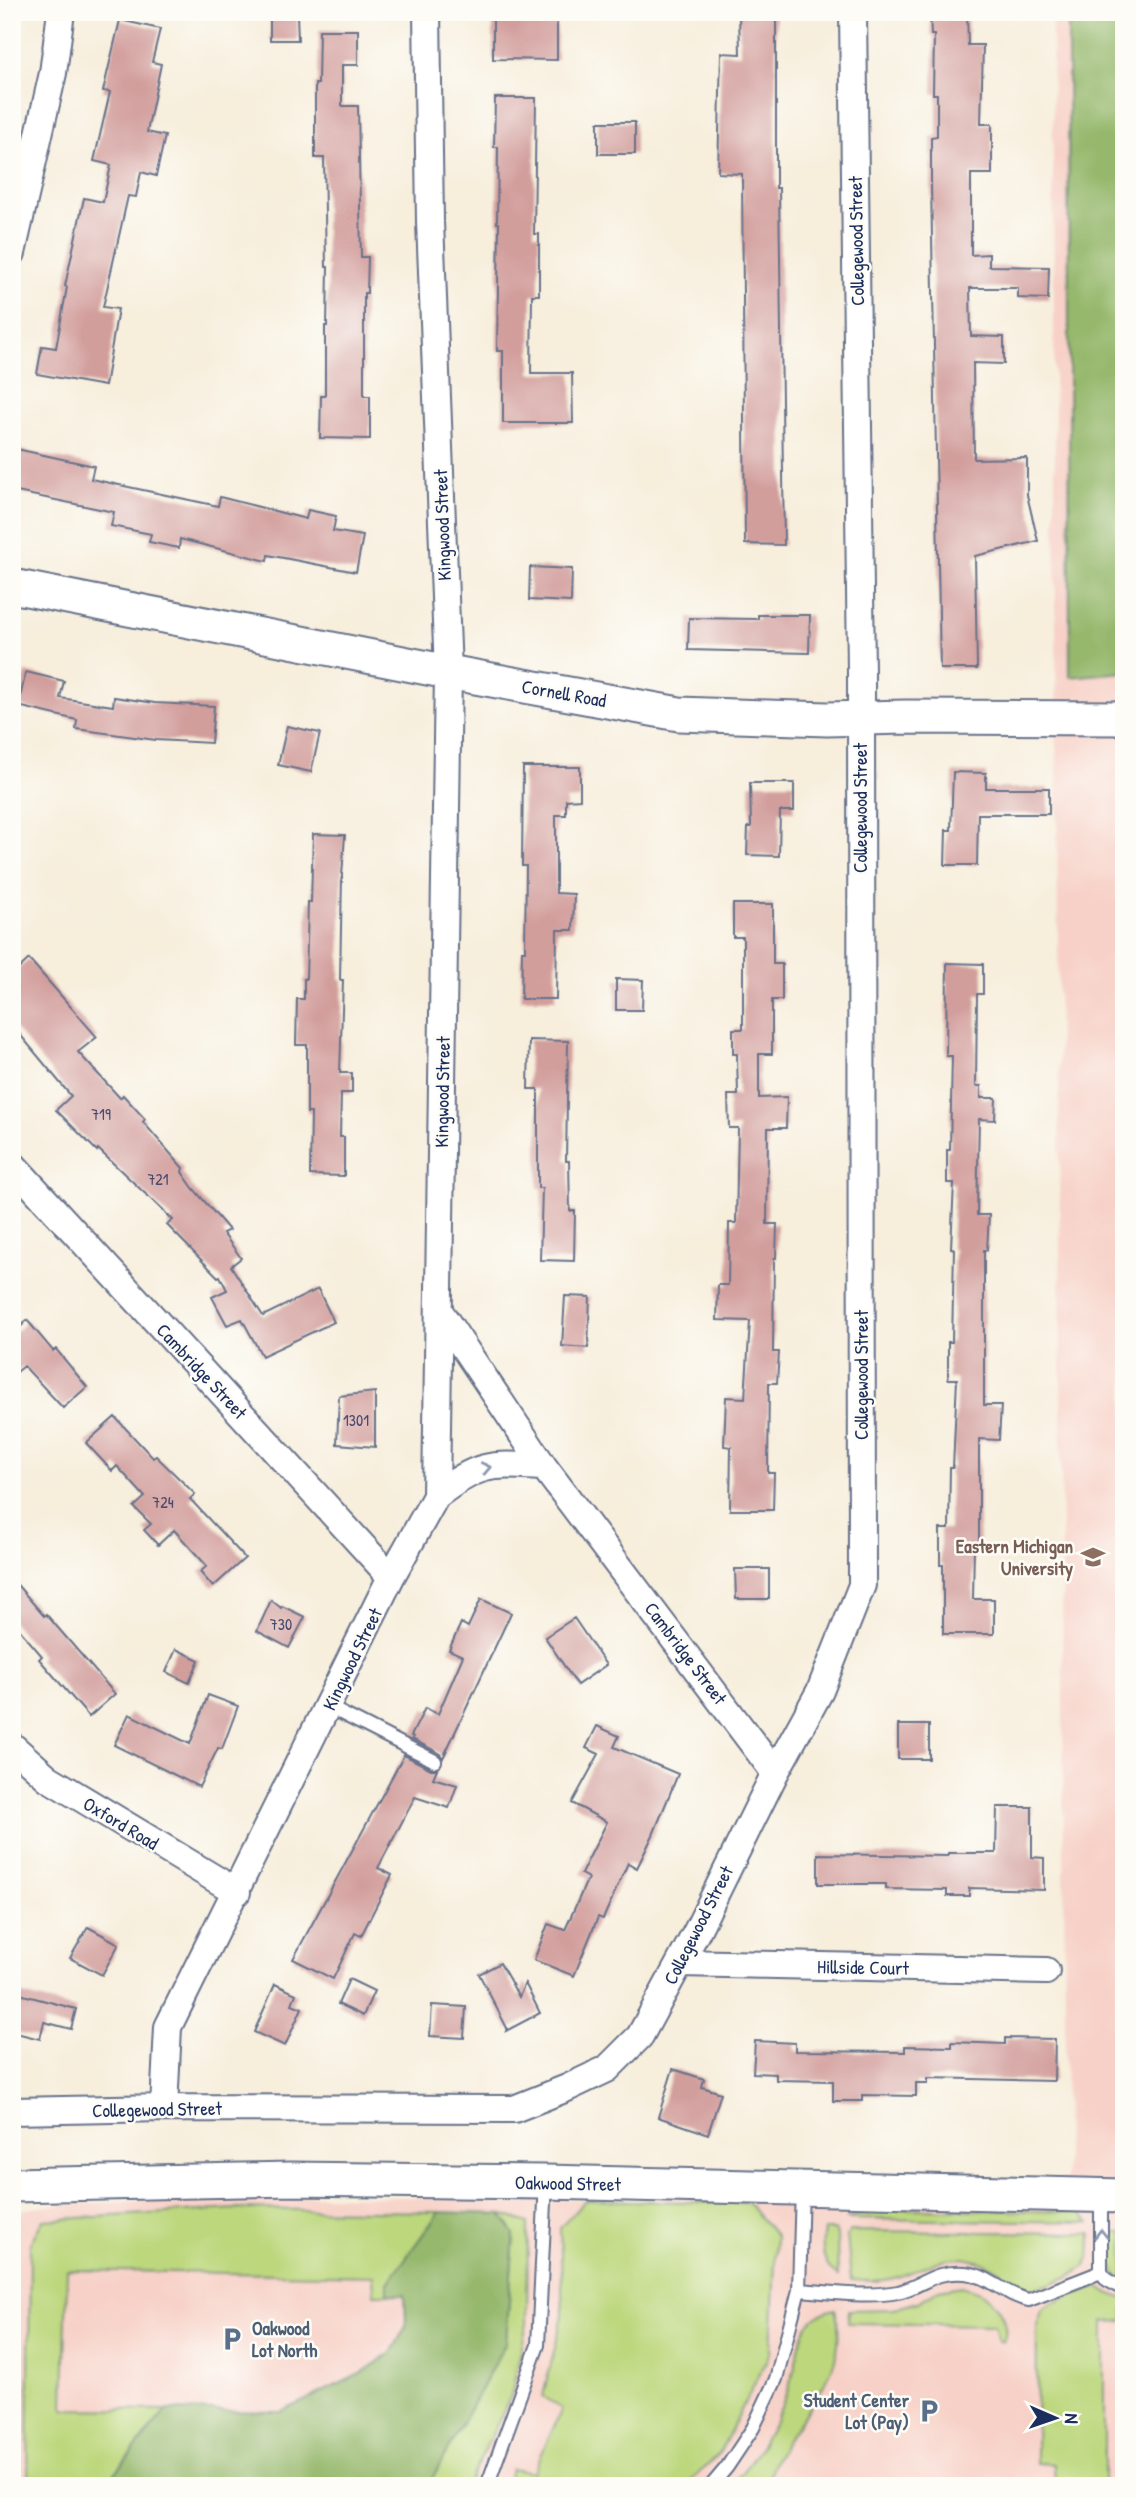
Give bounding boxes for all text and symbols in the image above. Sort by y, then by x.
street label: Collegewood Street [842,175,870,306]
street label: Kingwood Street [427,468,457,581]
street label: Cornell Road [520,673,609,713]
street label: Collegewood Street [847,743,873,873]
street label: Kingwood Street [428,1036,456,1148]
house number: 719 [91,1103,111,1125]
house number: 721 [147,1168,169,1190]
street label: Collegewood Street [848,1310,874,1440]
street label: Cambridge Street [151,1317,253,1425]
house number: 1301 [343,1409,369,1431]
one-way arrow [480,1461,492,1476]
house number: 724 [152,1491,174,1513]
place label: Eastern Michigan University [956,1533,1073,1582]
school or university icon: Eastern Michigan University [1079,1543,1107,1571]
street label: Cambridge Street [639,1596,733,1710]
street label: Kingwood Street [316,1603,388,1715]
house number: 730 [270,1613,292,1635]
street label: Oxford Road [78,1790,164,1856]
street label: Collegewood Street [657,1861,739,1989]
street label: Hillside Court [817,1953,910,1981]
street label: Collegewood Street [92,2095,223,2123]
street label: Oakwood Street [515,2169,622,2197]
one-way arrow [1093,2228,1109,2239]
place label: Oakwood Lot North [252,2315,317,2363]
parking icon: Oakwood Lot North [218,2325,246,2353]
north arrow [1020,2382,1090,2452]
place label: Student Center Lot (Pay) [804,2387,910,2436]
parking icon: Student Center Lot (Pay) [915,2397,943,2425]
text: N [1059,2413,1085,2424]

